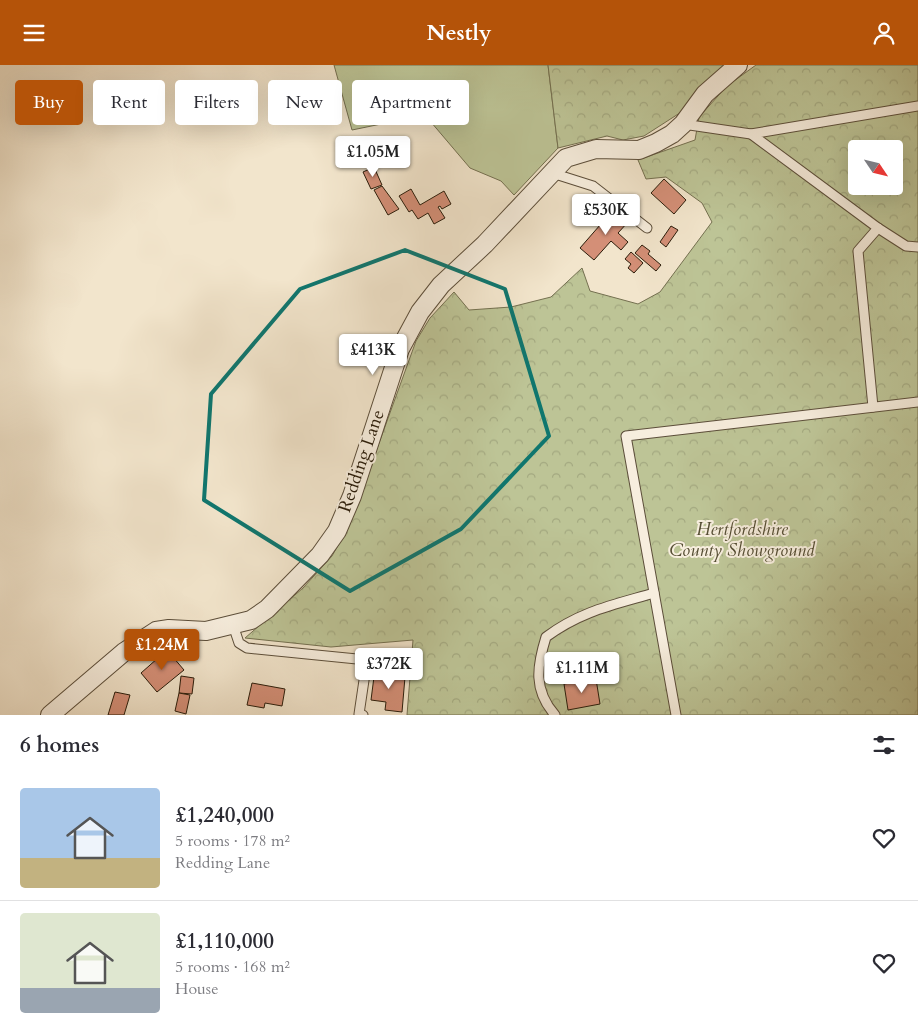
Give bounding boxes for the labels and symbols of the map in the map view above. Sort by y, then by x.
pin: £1.05M [332,135,414,178]
north arrow [848,140,902,195]
pin: £530K [571,193,641,236]
pin: £413K [338,333,408,376]
street label: Redding Lane [332,406,391,516]
park label: Hertfordshire County Showground [669,517,816,563]
pin: £1.24M [121,629,203,671]
pin: £372K [354,647,424,690]
pin: £1.11M [541,651,623,694]

